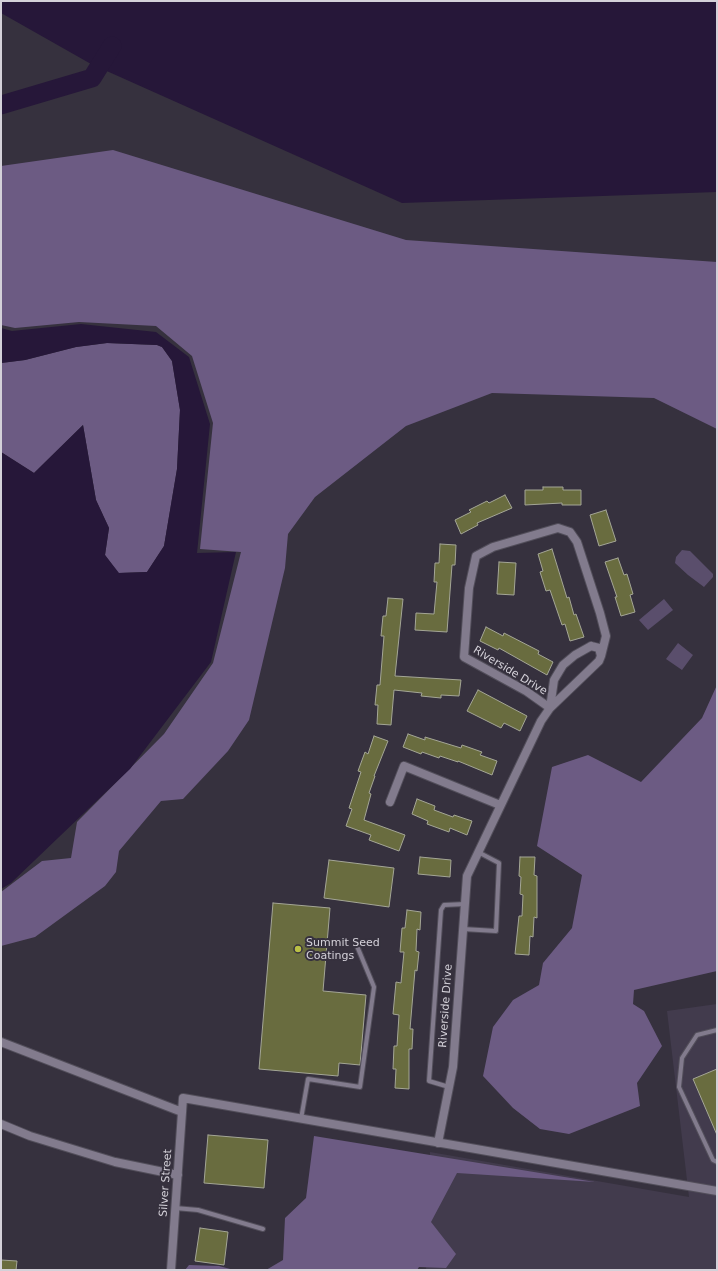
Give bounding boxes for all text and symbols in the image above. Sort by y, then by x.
street label: Riverside Drive [471,644,549,698]
place label: Summit Seed Coatings [306,936,380,962]
marker: Summit Seed Coatings [293,944,303,954]
street label: Riverside Drive [436,964,456,1048]
street label: Silver Street [157,1149,175,1217]

